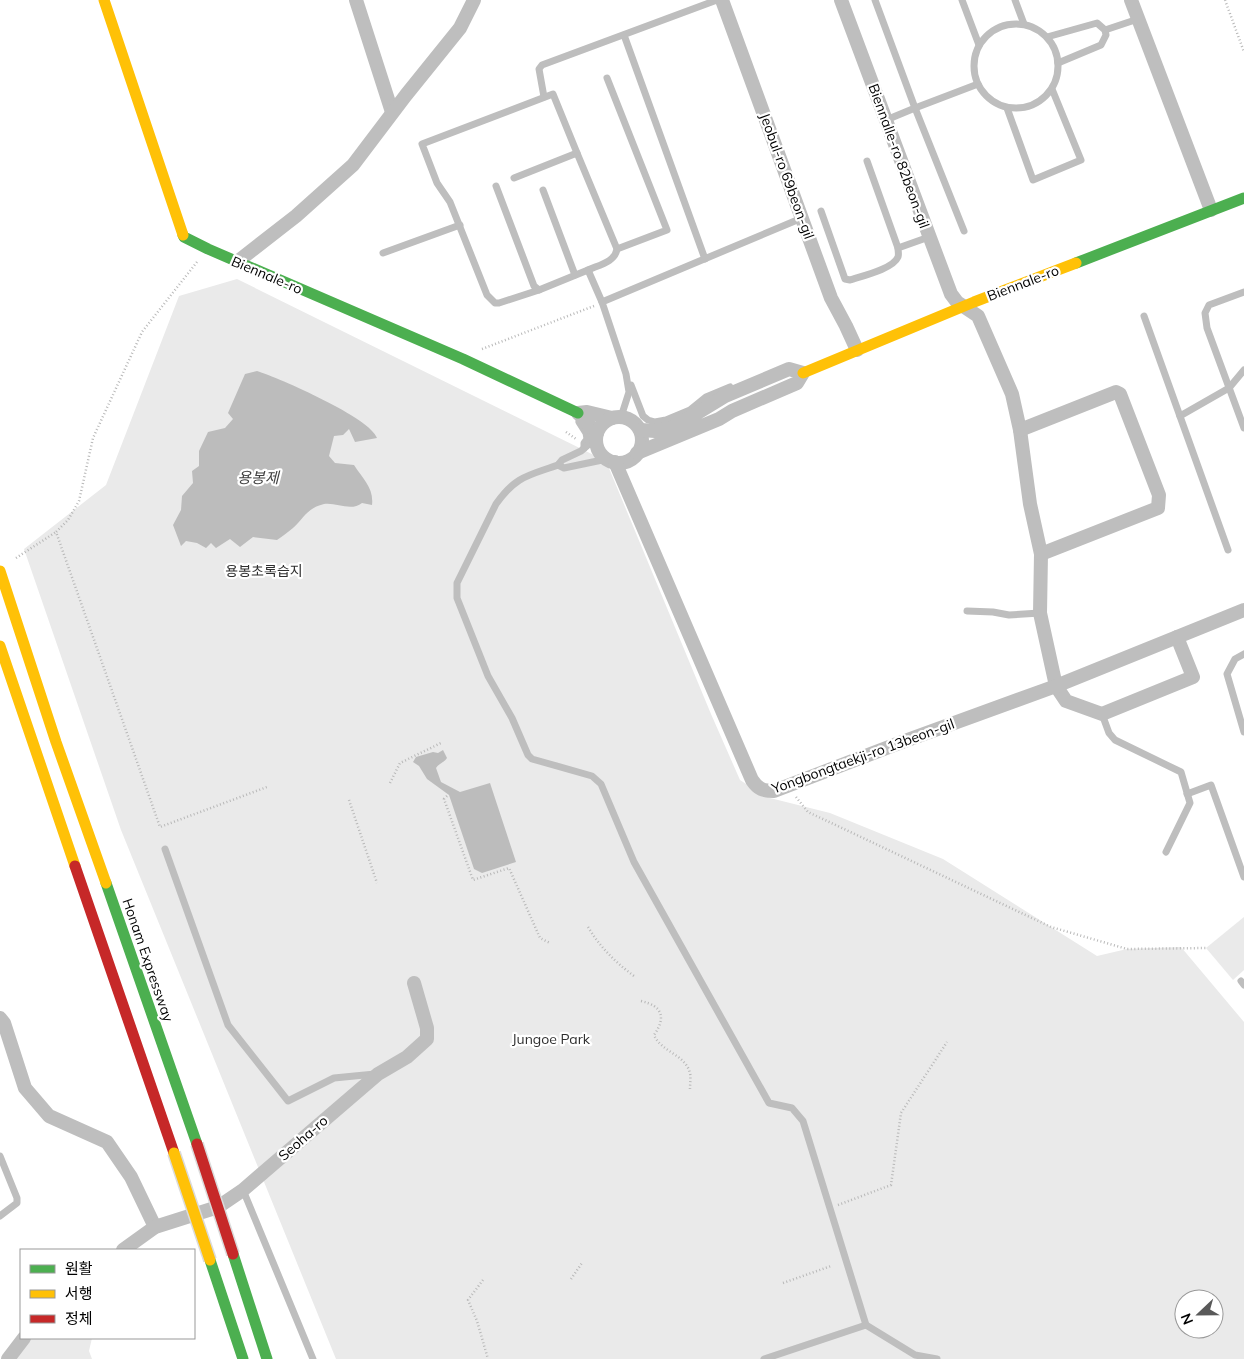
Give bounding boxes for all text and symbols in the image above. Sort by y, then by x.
street label: Biennalle-ro 82beon-gil [864,81,934,231]
street label: Jeobul-ro 69beon-gil [756,110,818,242]
street label: Biennale-ro [229,252,305,298]
street label: Biennale-ro [985,261,1061,305]
water label: 용봉제 [237,468,281,487]
park label: 용봉초록습지 [225,562,303,580]
street label: Yongbongtaekji-ro 13beon-gil [768,715,957,798]
street label: Honam Expressway [118,896,178,1025]
park label: Jungoe Park [512,1030,591,1048]
street label: Seoha-ro [274,1112,332,1164]
legend [20,1249,195,1339]
text: 원활 [65,1259,93,1278]
text: 서행 [65,1284,93,1303]
north arrow [1174,1289,1224,1339]
text: 정체 [65,1309,93,1328]
text: N [1177,1311,1197,1327]

